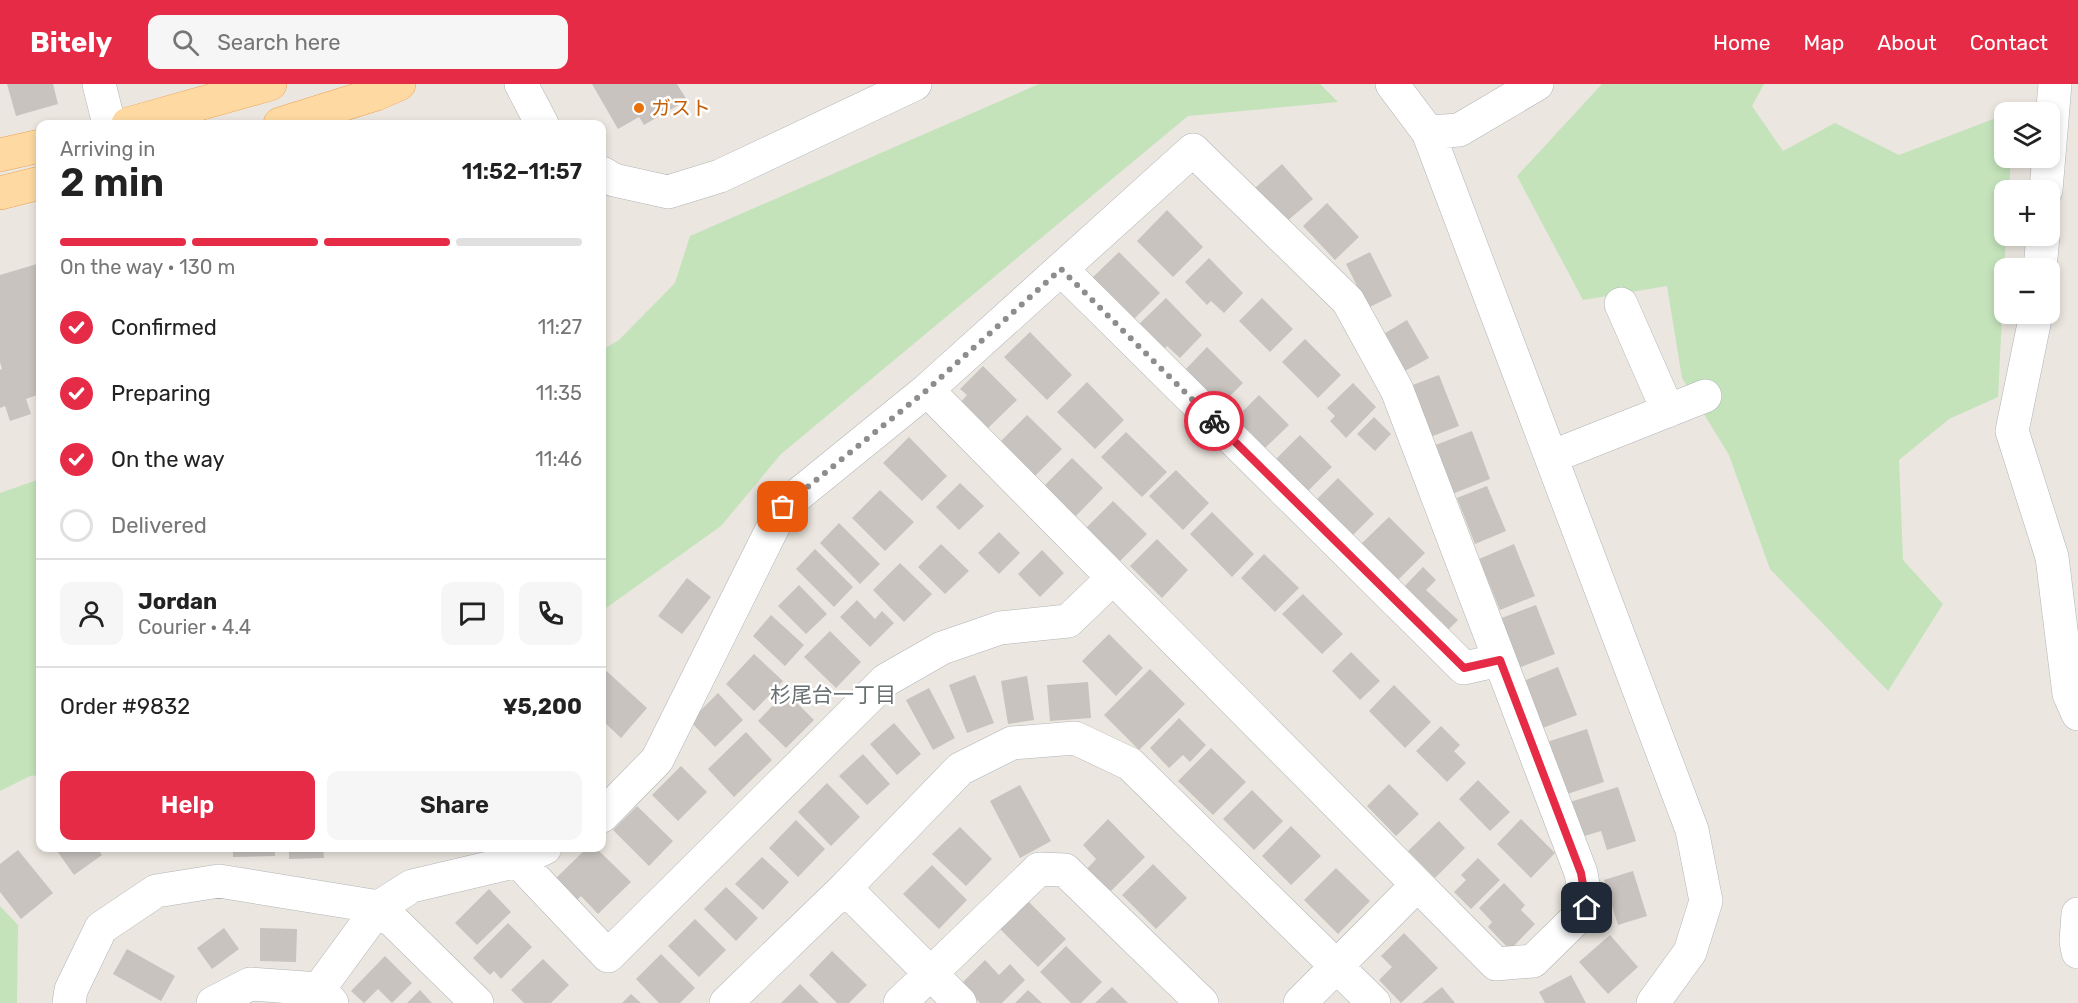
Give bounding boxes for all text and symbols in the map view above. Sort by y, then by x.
search box [148,15,568,69]
text: Bitely [30,26,112,59]
icon: search [169,26,202,59]
text: Search here [217,29,341,56]
text: Home [1713,30,1770,55]
text: Map [1803,30,1844,55]
text: About [1877,30,1937,55]
text: Contact [1970,30,2048,55]
place label: ガスト [651,96,711,120]
marker: ガスト [632,101,646,115]
map controls [1994,102,2060,324]
button: layers [1994,102,2060,168]
text: Arriving in [60,137,155,161]
text: 11:52–11:57 [462,158,582,185]
text: 2 min [60,160,164,206]
button: + [1994,180,2060,246]
text: On the way · 130 m [60,255,235,279]
button: − [1994,258,2060,324]
icon: check [60,311,93,344]
text: Confirmed [111,314,217,341]
text: 11:27 [538,315,582,339]
icon: check [60,377,93,410]
text: Preparing [111,380,211,407]
text: 11:35 [536,381,582,405]
courier [1184,391,1244,451]
icon: bike [1198,405,1231,438]
icon: check [60,443,93,476]
text: On the way [111,446,225,473]
text: 11:46 [535,447,582,471]
pin [757,481,808,532]
icon: bag [766,490,799,523]
text: Delivered [111,512,207,539]
button: person [60,582,123,645]
button: chat [441,582,504,645]
button: phone [519,582,582,645]
text: Jordan [138,588,217,615]
text: Courier · 4.4 [138,615,251,639]
district label: 杉尾台一丁目 [770,682,896,707]
text: Order #9832 [60,693,190,720]
text: ¥5,200 [502,693,582,720]
button: Help [60,771,315,840]
button: Share [327,771,582,840]
pin [1561,882,1612,933]
icon: home [1570,891,1603,924]

